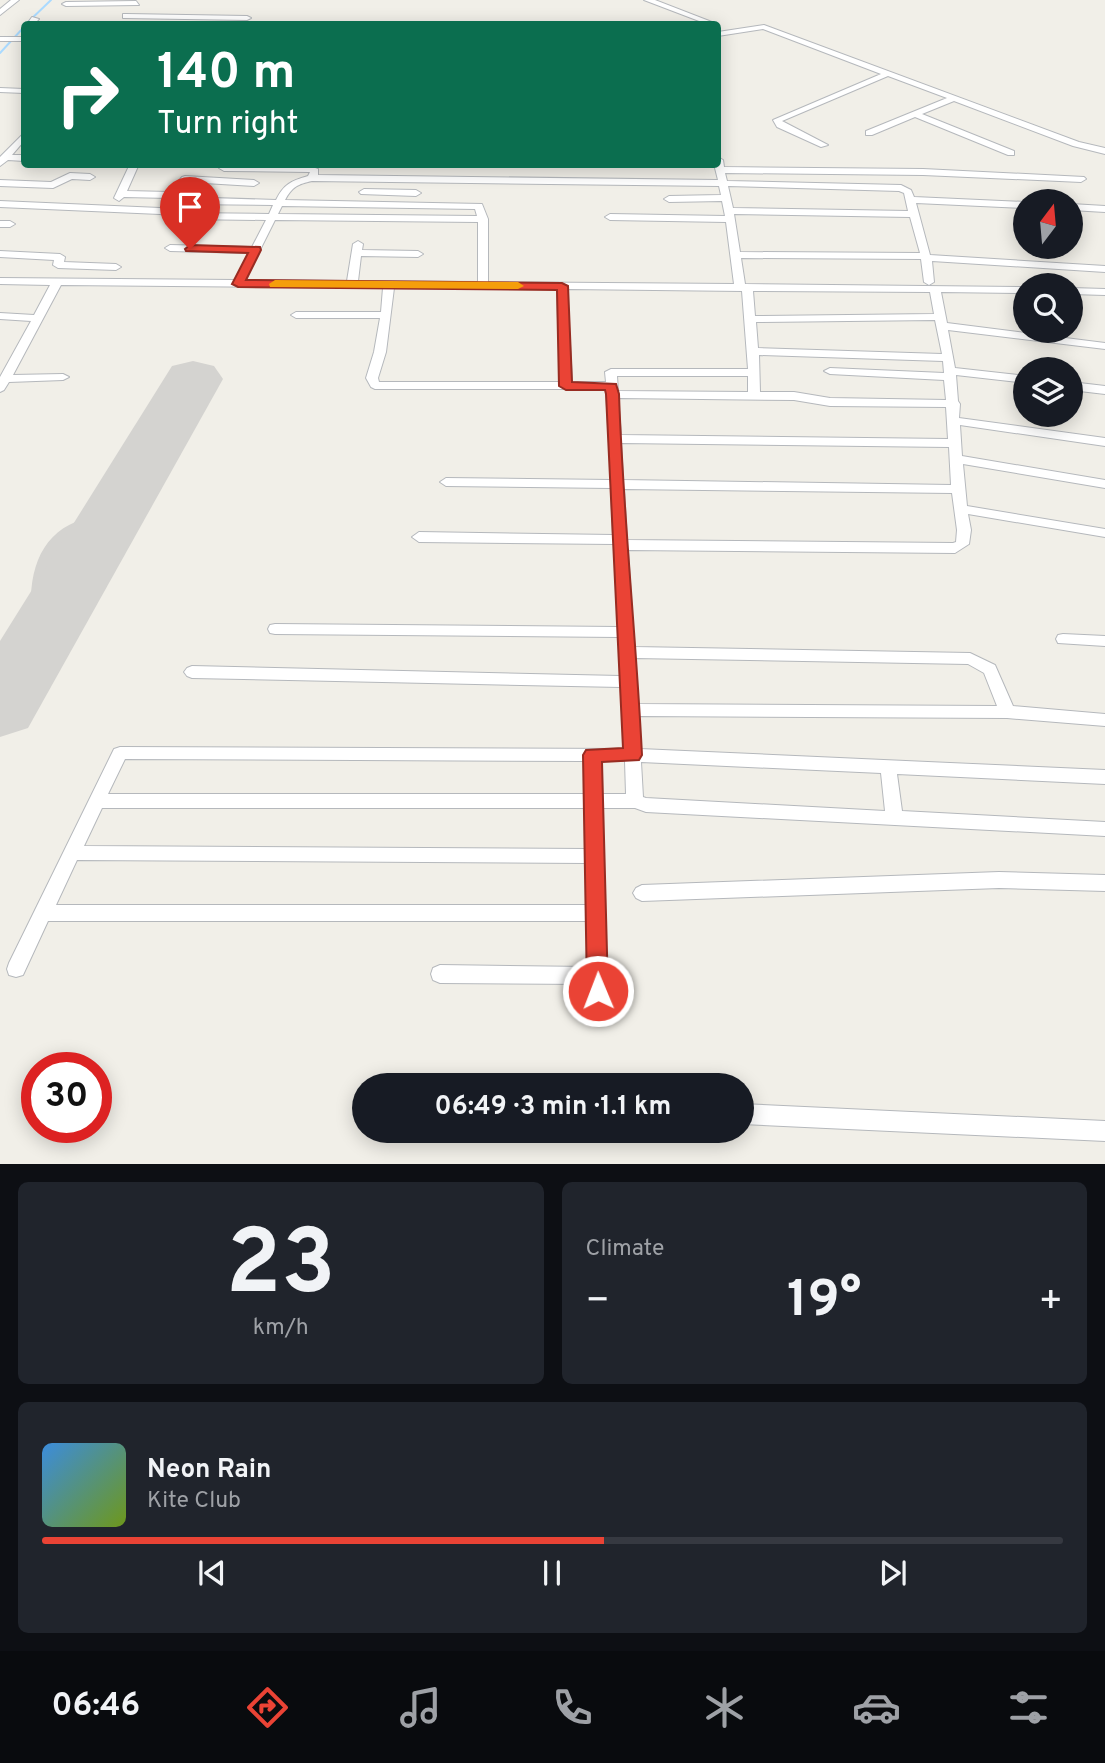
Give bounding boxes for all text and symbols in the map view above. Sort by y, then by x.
text: 140 m [157,44,296,106]
icon: right [42,49,133,140]
text: Turn right [157,105,299,145]
pin [160,177,220,249]
icon: arrive [171,188,209,226]
north arrow [1013,189,1083,259]
map controls [1013,189,1083,427]
button: search [1013,273,1083,343]
button: layers [1013,357,1083,427]
position arrow [561,954,635,1028]
speed limit sign: 30 [21,1052,112,1143]
text: 06:49 · 3 min · 1.1 km [435,1091,671,1124]
text: 23 [226,1211,336,1326]
text: Climate [586,1235,664,1264]
text: 19° [787,1269,861,1335]
text: − [586,1278,610,1327]
text: + [1038,1278,1063,1327]
text: km/h [253,1314,309,1343]
text: Neon Rain [147,1454,272,1487]
text: Kite Club [147,1487,241,1516]
icon: previous [193,1554,231,1592]
icon: pause [533,1554,571,1592]
icon: next [874,1554,912,1592]
icon: directions [243,1683,292,1732]
icon: music [396,1683,445,1732]
icon: phone [548,1683,597,1732]
icon: climate [700,1683,749,1732]
icon: car [852,1683,901,1732]
icon: filters [1004,1683,1053,1732]
text: 06:46 [52,1687,140,1727]

